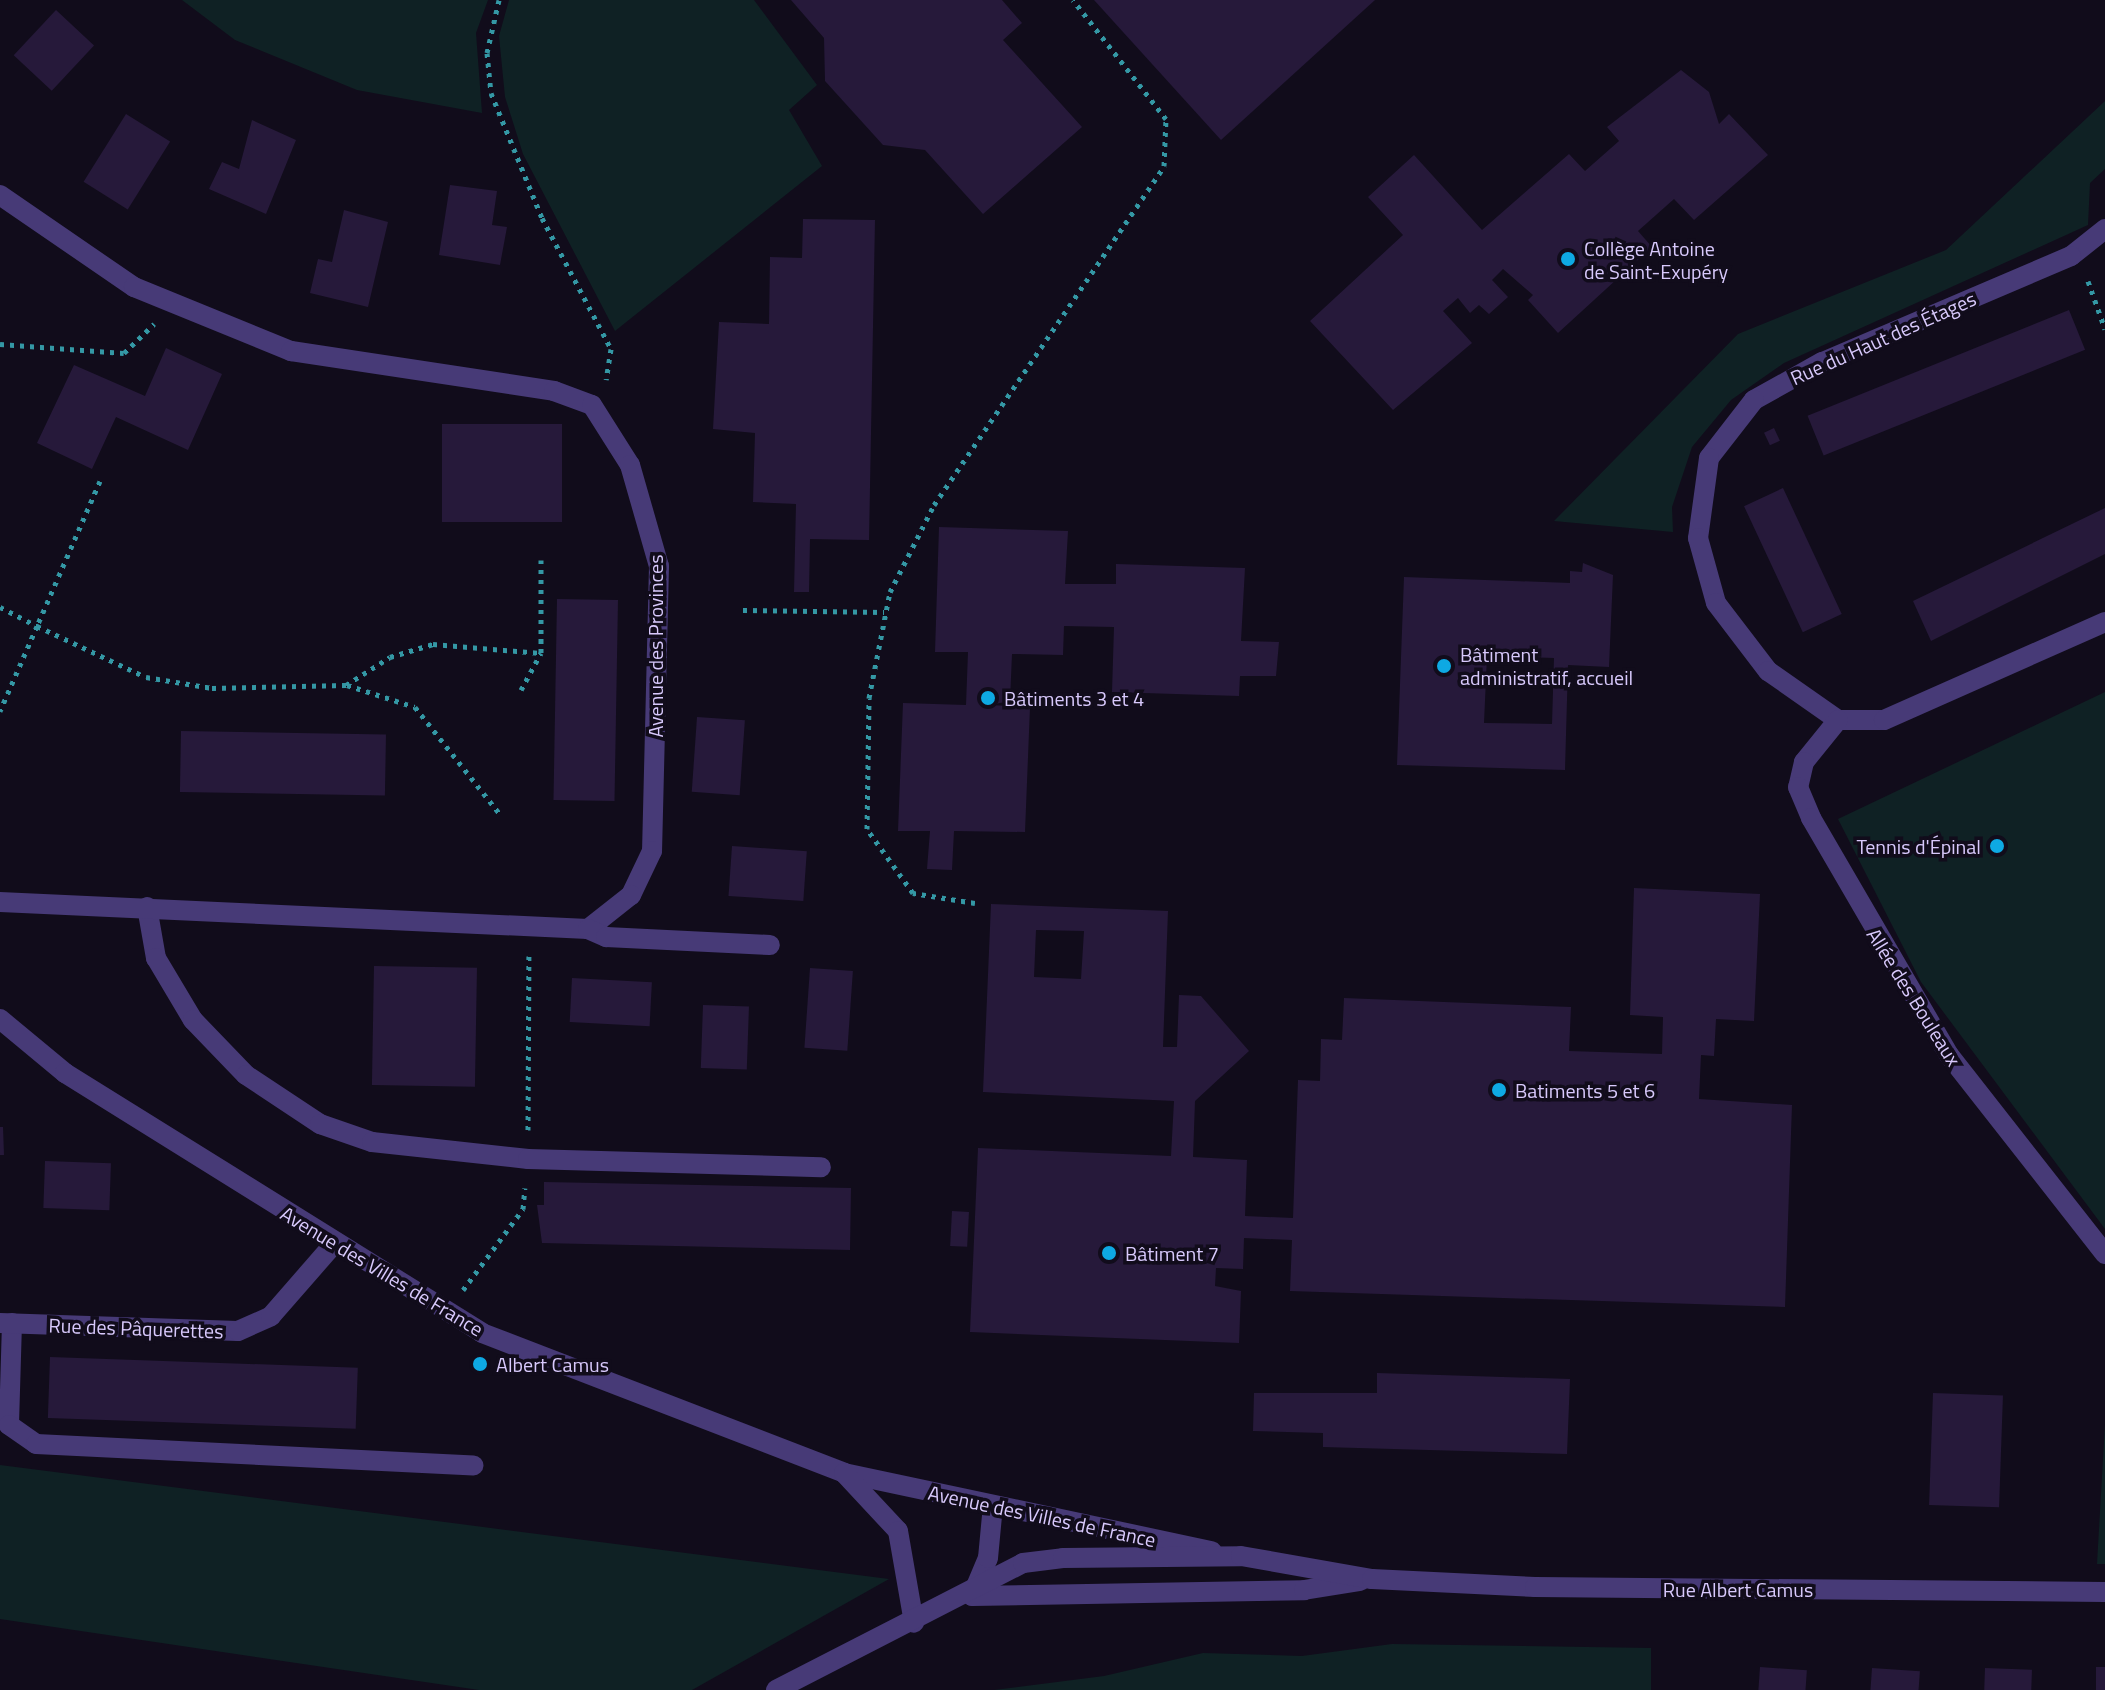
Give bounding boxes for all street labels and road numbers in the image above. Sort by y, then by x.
street label: Rue du Haut des Étages [1786,286,1980,390]
street label: Avenue des Provinces [643,554,667,738]
street label: Allée des Bouleaux [1862,924,1966,1070]
street label: Avenue des Villes de France [276,1201,488,1341]
street label: Rue des Pâquerettes [48,1313,224,1343]
street label: Avenue des Villes de France [926,1480,1158,1552]
street label: Rue Albert Camus [1663,1577,1813,1601]

